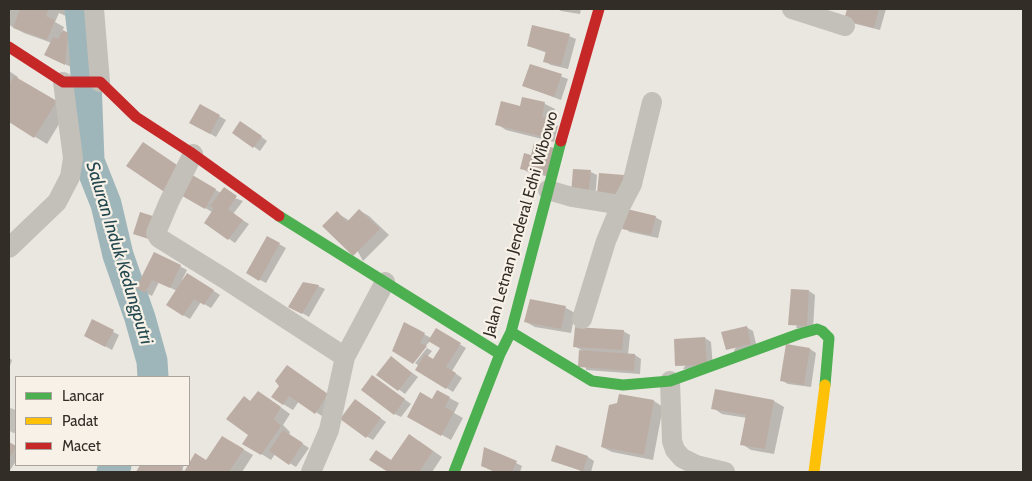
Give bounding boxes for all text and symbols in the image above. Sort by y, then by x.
street label: Jalan Letnan Jenderal Edhi Wibowo [480,109,562,339]
water label: Saluran Induk Kedungputri [81,159,157,347]
legend [15,376,190,466]
text: Lancar [62,387,104,405]
text: Padat [62,412,98,430]
text: Macet [62,437,101,455]

